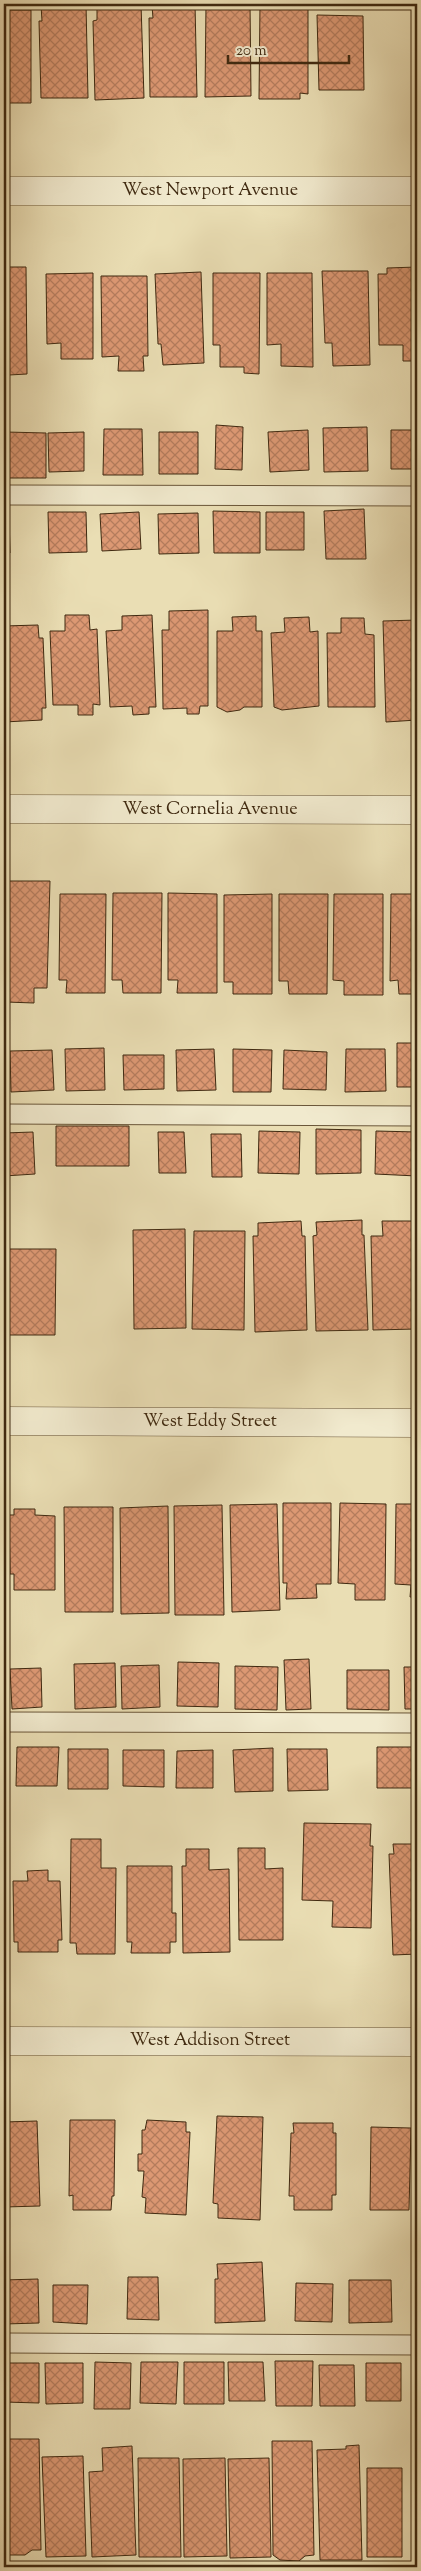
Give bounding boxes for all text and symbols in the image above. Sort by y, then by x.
scale bar [228,32,350,64]
text: 20 m [236,41,267,62]
street label: West Newport Avenue [122,178,298,204]
street label: West Cornelia Avenue [122,797,298,823]
street label: West Eddy Street [143,1409,277,1435]
street label: West Addison Street [130,2028,290,2054]

